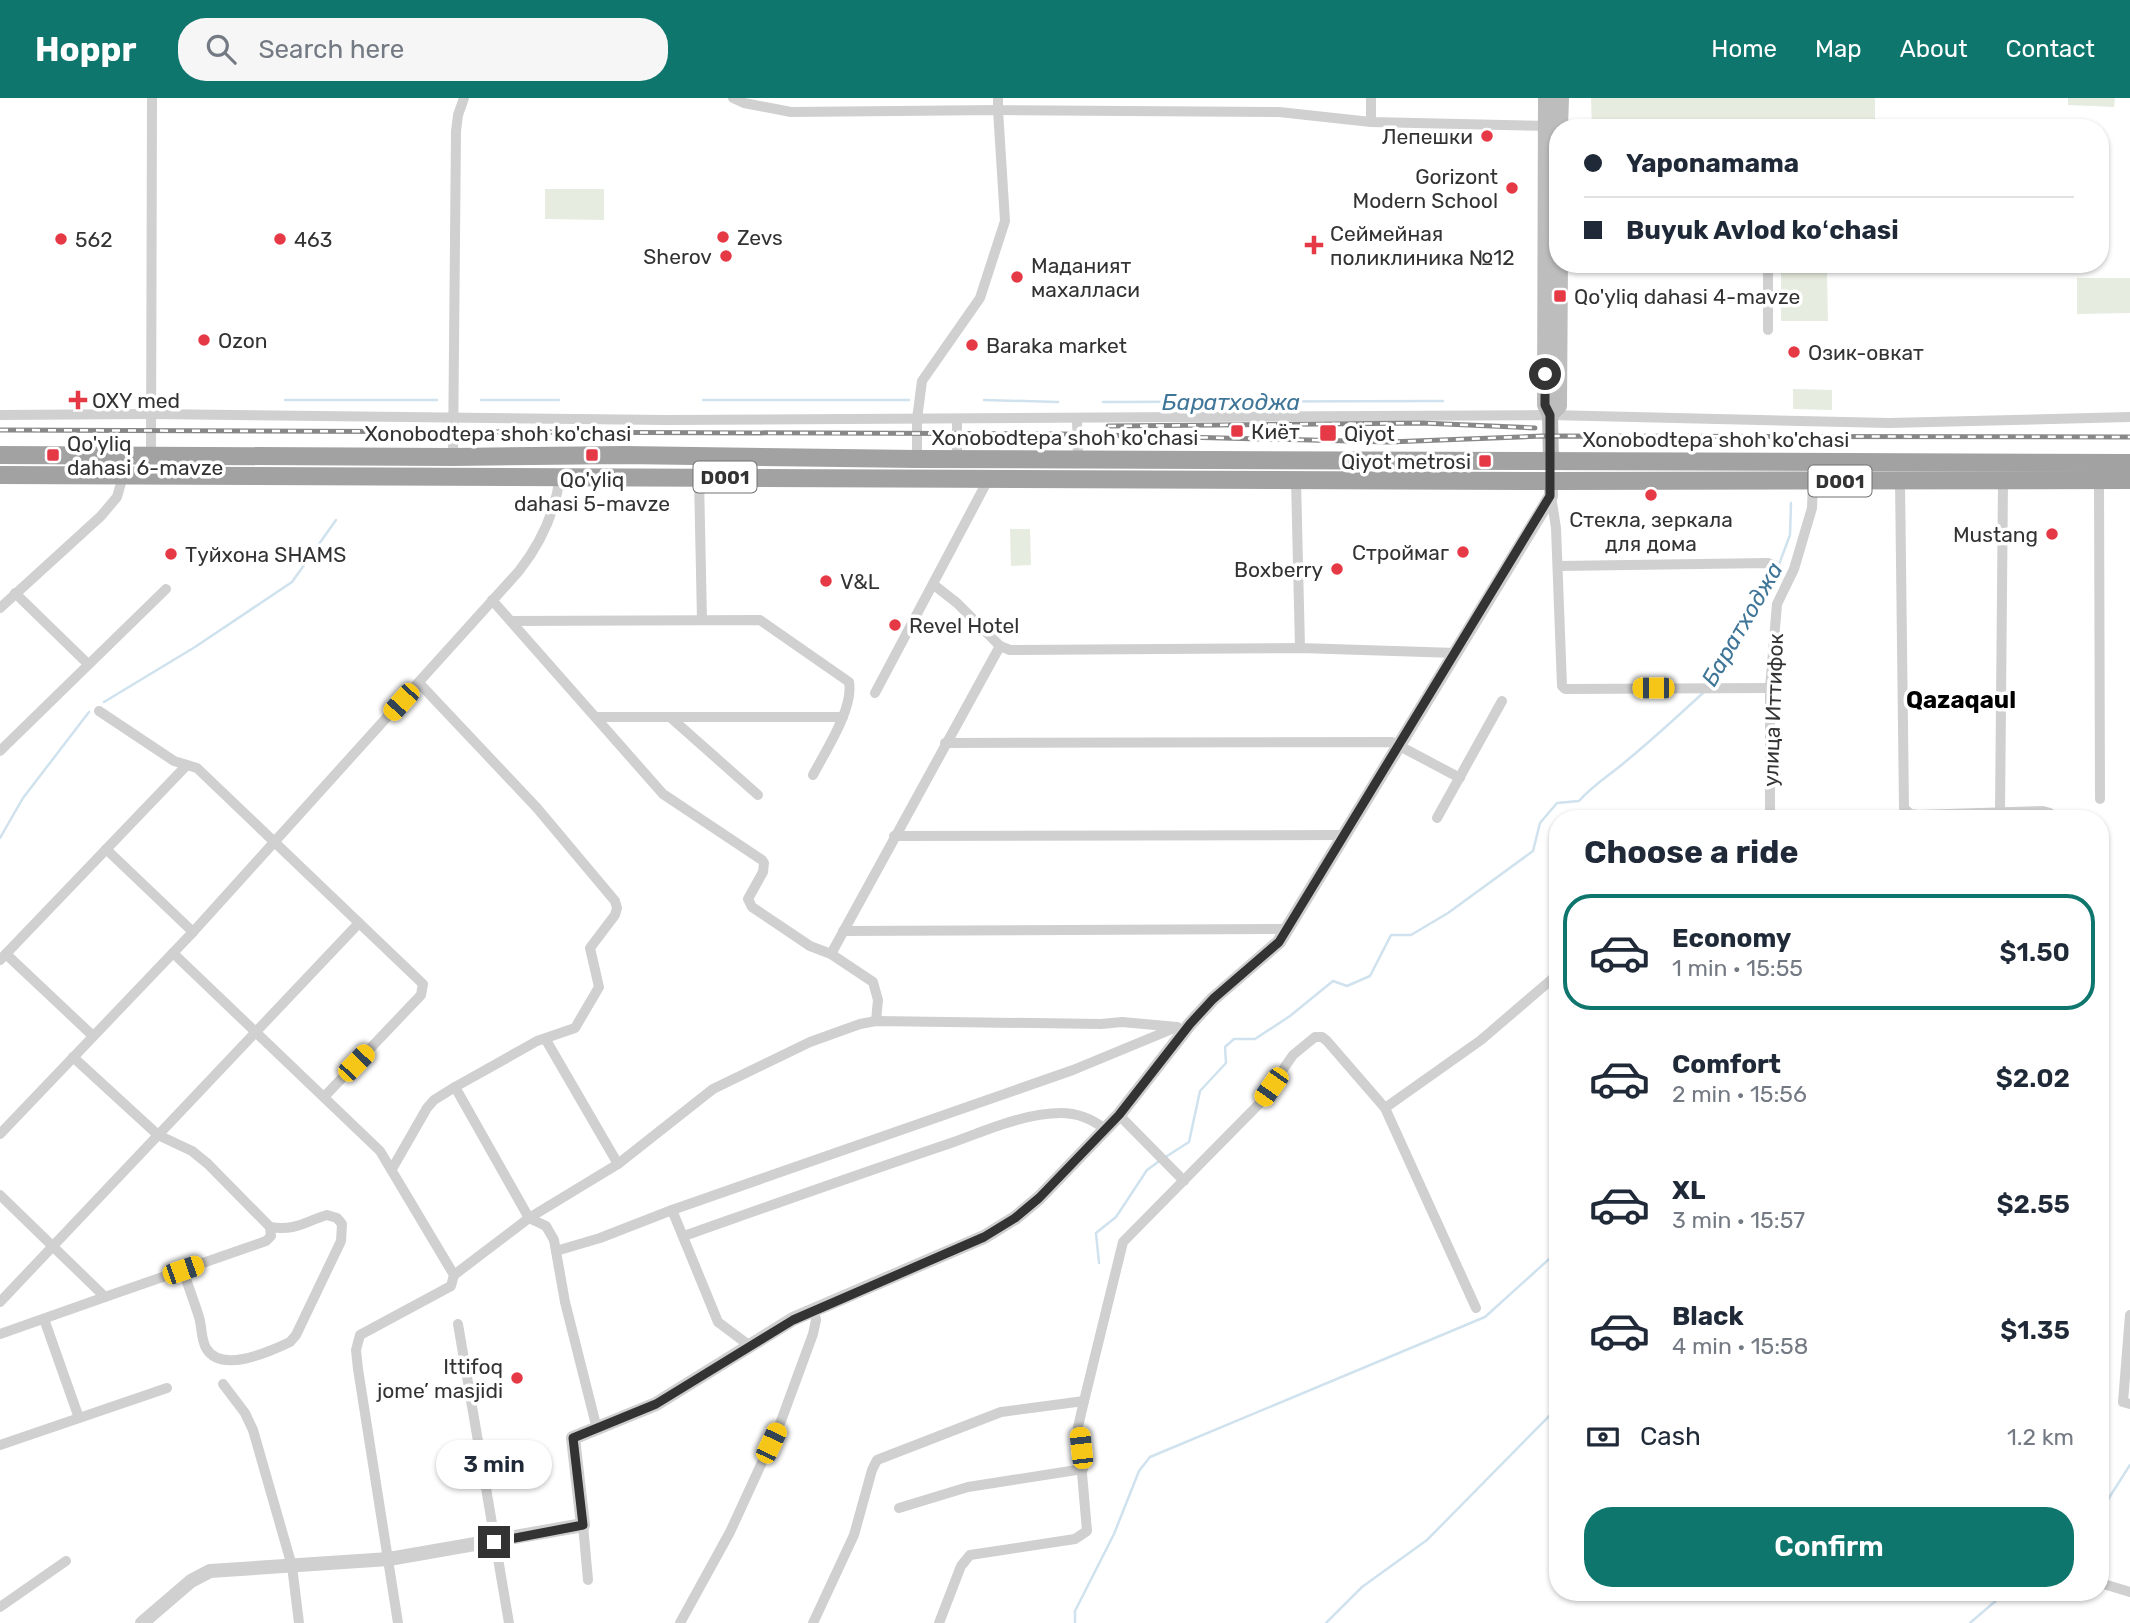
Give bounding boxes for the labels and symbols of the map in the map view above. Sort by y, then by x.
place label: Лепешки [1382,124,1473,149]
marker: Лепешки [1479,128,1495,144]
place label: Gorizont Modern School [1353,164,1498,213]
marker: Gorizont Modern School [1504,180,1520,196]
place label: Сеймейная поликлиника №12 [1330,221,1515,270]
place label: Zevs [737,225,783,250]
place label: 562 [75,227,112,252]
place label: 463 [294,227,332,252]
marker: Zevs [715,229,731,245]
marker: 562 [53,231,69,247]
marker: 463 [272,231,288,247]
marker: Сеймейная поликлиника №12 [1304,235,1324,255]
place label: Sherov [643,244,712,269]
marker: Sherov [718,248,734,264]
place label: Маданият махалласи [1031,253,1140,302]
marker: Маданият махалласи [1009,269,1025,285]
place label: Qo'yliq dahasi 4-mavze [1574,284,1800,309]
marker: Qo'yliq dahasi 4-mavze [1552,288,1568,304]
place label: Ozon [218,328,268,353]
marker: Ozon [196,332,212,348]
place label: Baraka market [986,333,1127,358]
marker: Baraka market [964,337,980,353]
place label: Озик-овкат [1808,340,1924,365]
marker: Озик-овкат [1786,344,1802,360]
route start [1529,358,1561,390]
place label: OXY med [92,388,180,413]
water label: Баратходжа [1162,388,1300,416]
marker: OXY med [70,392,86,408]
place label: Киёт [1251,419,1300,444]
street label: Xonobodtepa shoh ko'chasi [365,421,631,446]
place label: Qiyot [1344,421,1395,446]
marker: Киёт [1229,423,1245,439]
marker: Qiyot [1318,423,1338,443]
street label: Xonobodtepa shoh ko'chasi [932,425,1198,450]
street label: Xonobodtepa shoh ko'chasi [1583,427,1849,452]
place label: Qo'yliq dahasi 6-mavze [67,431,223,480]
marker: Qo'yliq dahasi 6-mavze [45,447,61,463]
marker: Qo'yliq dahasi 5-mavze [584,447,600,463]
place label: Qiyot metrosi [1341,449,1471,474]
marker: Qiyot metrosi [1477,453,1493,469]
road number: D001 [694,462,756,492]
road number: D001 [1808,466,1871,496]
place label: Qo'yliq dahasi 5-mavze [514,467,670,516]
marker: Стекла, зеркала для дома [1643,487,1659,503]
place label: Стекла, зеркала для дома [1569,507,1733,556]
place label: Mustang [1953,522,2038,547]
marker: Mustang [2044,526,2060,542]
place label: Строймаг [1352,540,1449,565]
place label: Туйхона SHAMS [185,542,346,567]
marker: Строймаг [1455,544,1471,560]
marker: Туйхона SHAMS [163,546,179,562]
place label: Boxberry [1234,557,1323,582]
water label: Баратходжа [1695,557,1789,691]
marker: Boxberry [1329,561,1345,577]
place label: V&L [840,569,880,594]
marker: V&L [818,573,834,589]
place label: Revel Hotel [909,613,1019,638]
marker: Revel Hotel [887,617,903,633]
street label: улица Иттифок [1758,633,1788,787]
car [1633,678,1675,699]
car [380,679,423,725]
district label: Qazaqaul [1906,686,2016,714]
car [334,1041,379,1085]
car [1251,1064,1292,1110]
car [160,1253,207,1287]
place label: Ittifoq jome’ masjidi [376,1354,503,1403]
marker: Ittifoq jome’ masjidi [509,1370,525,1386]
car [753,1420,790,1466]
car [1069,1426,1094,1470]
callout: 3 min [436,1440,552,1490]
route end [478,1526,510,1558]

